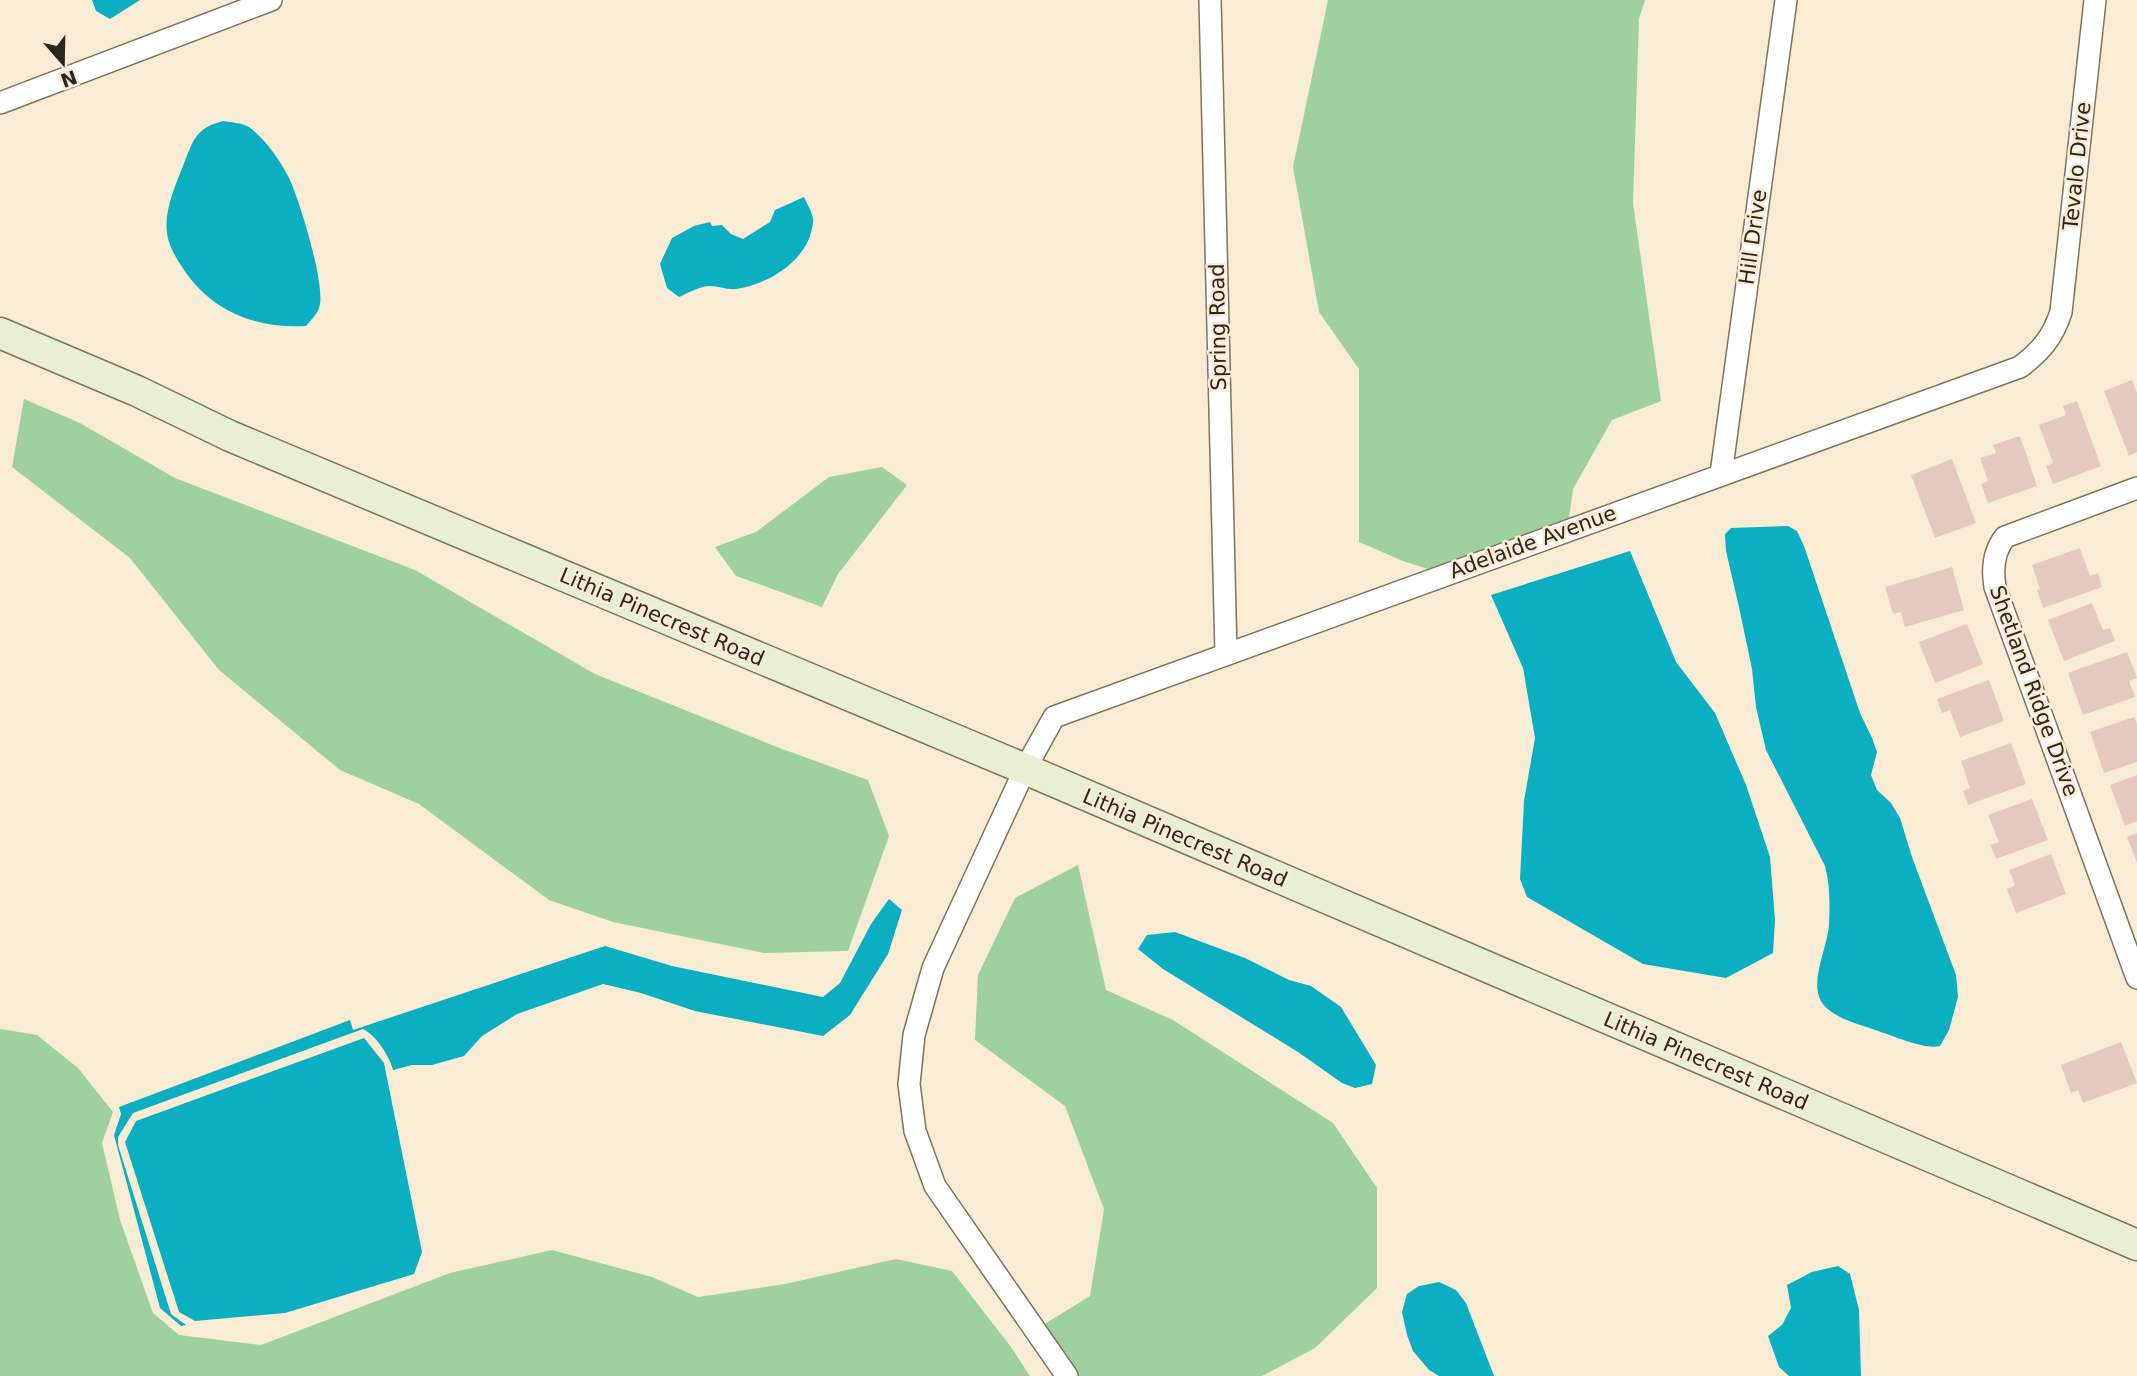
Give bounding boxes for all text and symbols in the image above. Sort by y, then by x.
north arrow [28,28,98,98]
text: N [58,66,80,92]
street label: Tevalo Drive [2058,101,2096,232]
street label: Hill Drive [1734,188,1772,286]
street label: Spring Road [1205,263,1231,391]
street label: Adelaide Avenue [1446,501,1620,583]
street label: Lithia Pinecrest Road [556,563,768,671]
street label: Shetland Ridge Drive [1985,582,2083,800]
street label: Lithia Pinecrest Road [1079,784,1291,892]
street label: Lithia Pinecrest Road [1600,1007,1812,1115]

